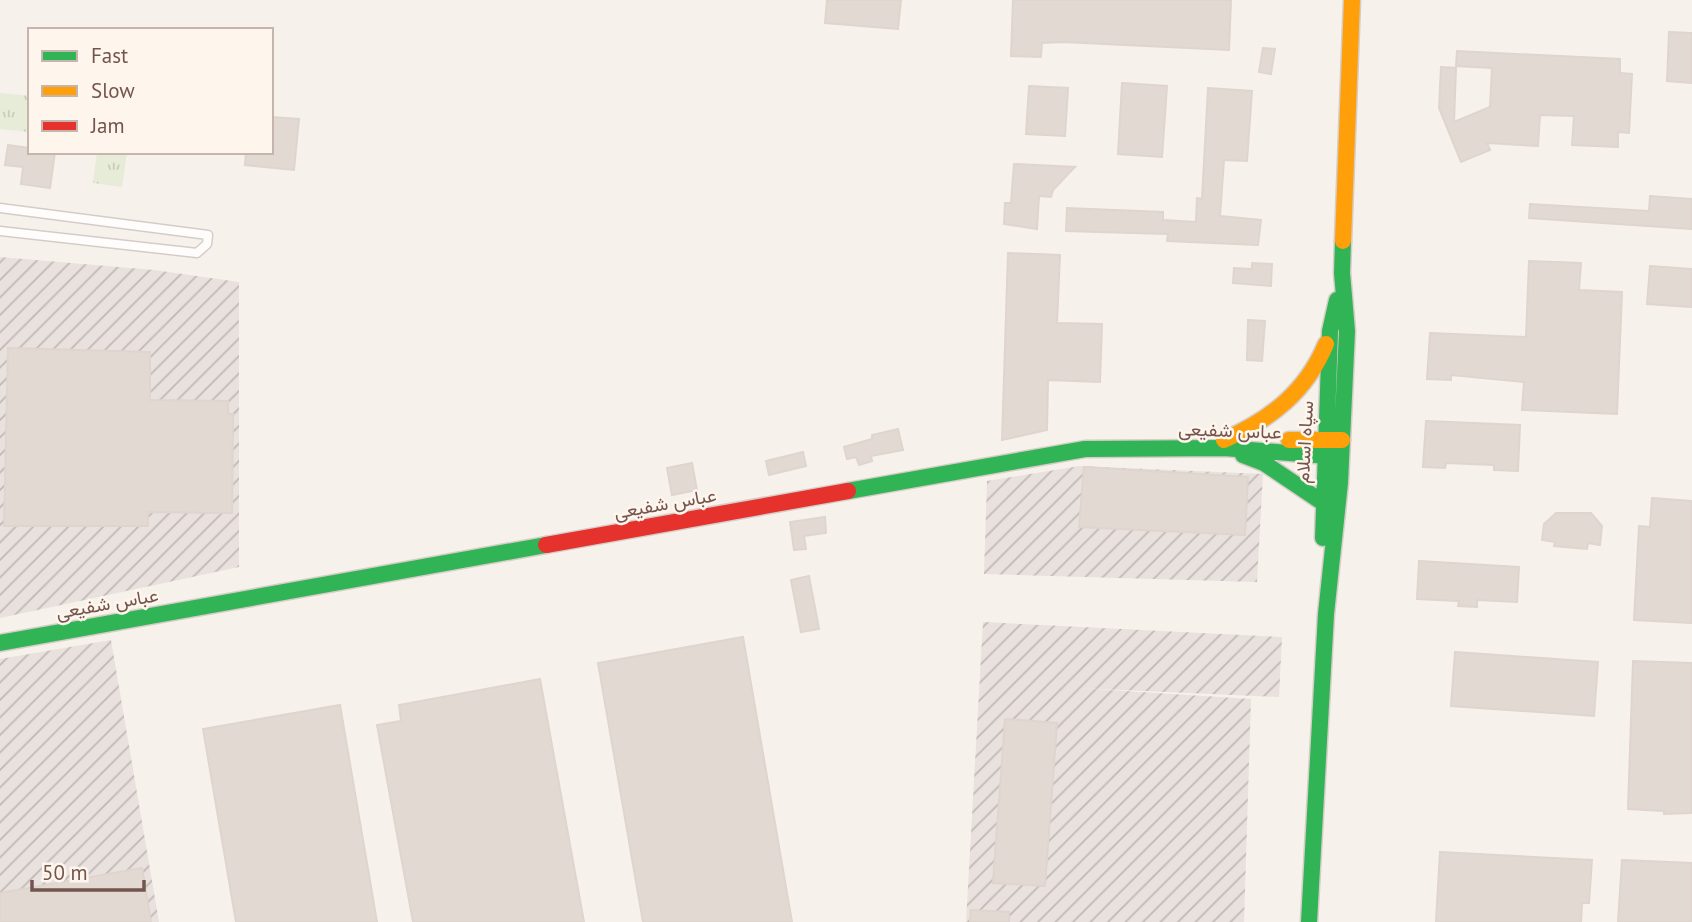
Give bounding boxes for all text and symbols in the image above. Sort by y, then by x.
legend [28,28,273,154]
text: Fast [91,42,128,69]
text: Slow [91,77,135,104]
text: Jam [90,112,125,139]
street label: سپاه اسلام [1290,400,1320,484]
street label: عباس شفیعی [1178,416,1282,444]
street label: عباس شفیعی [612,482,718,524]
street label: عباس شفیعی [54,582,160,624]
scale bar [32,848,144,892]
text: 50 m [42,859,88,886]

